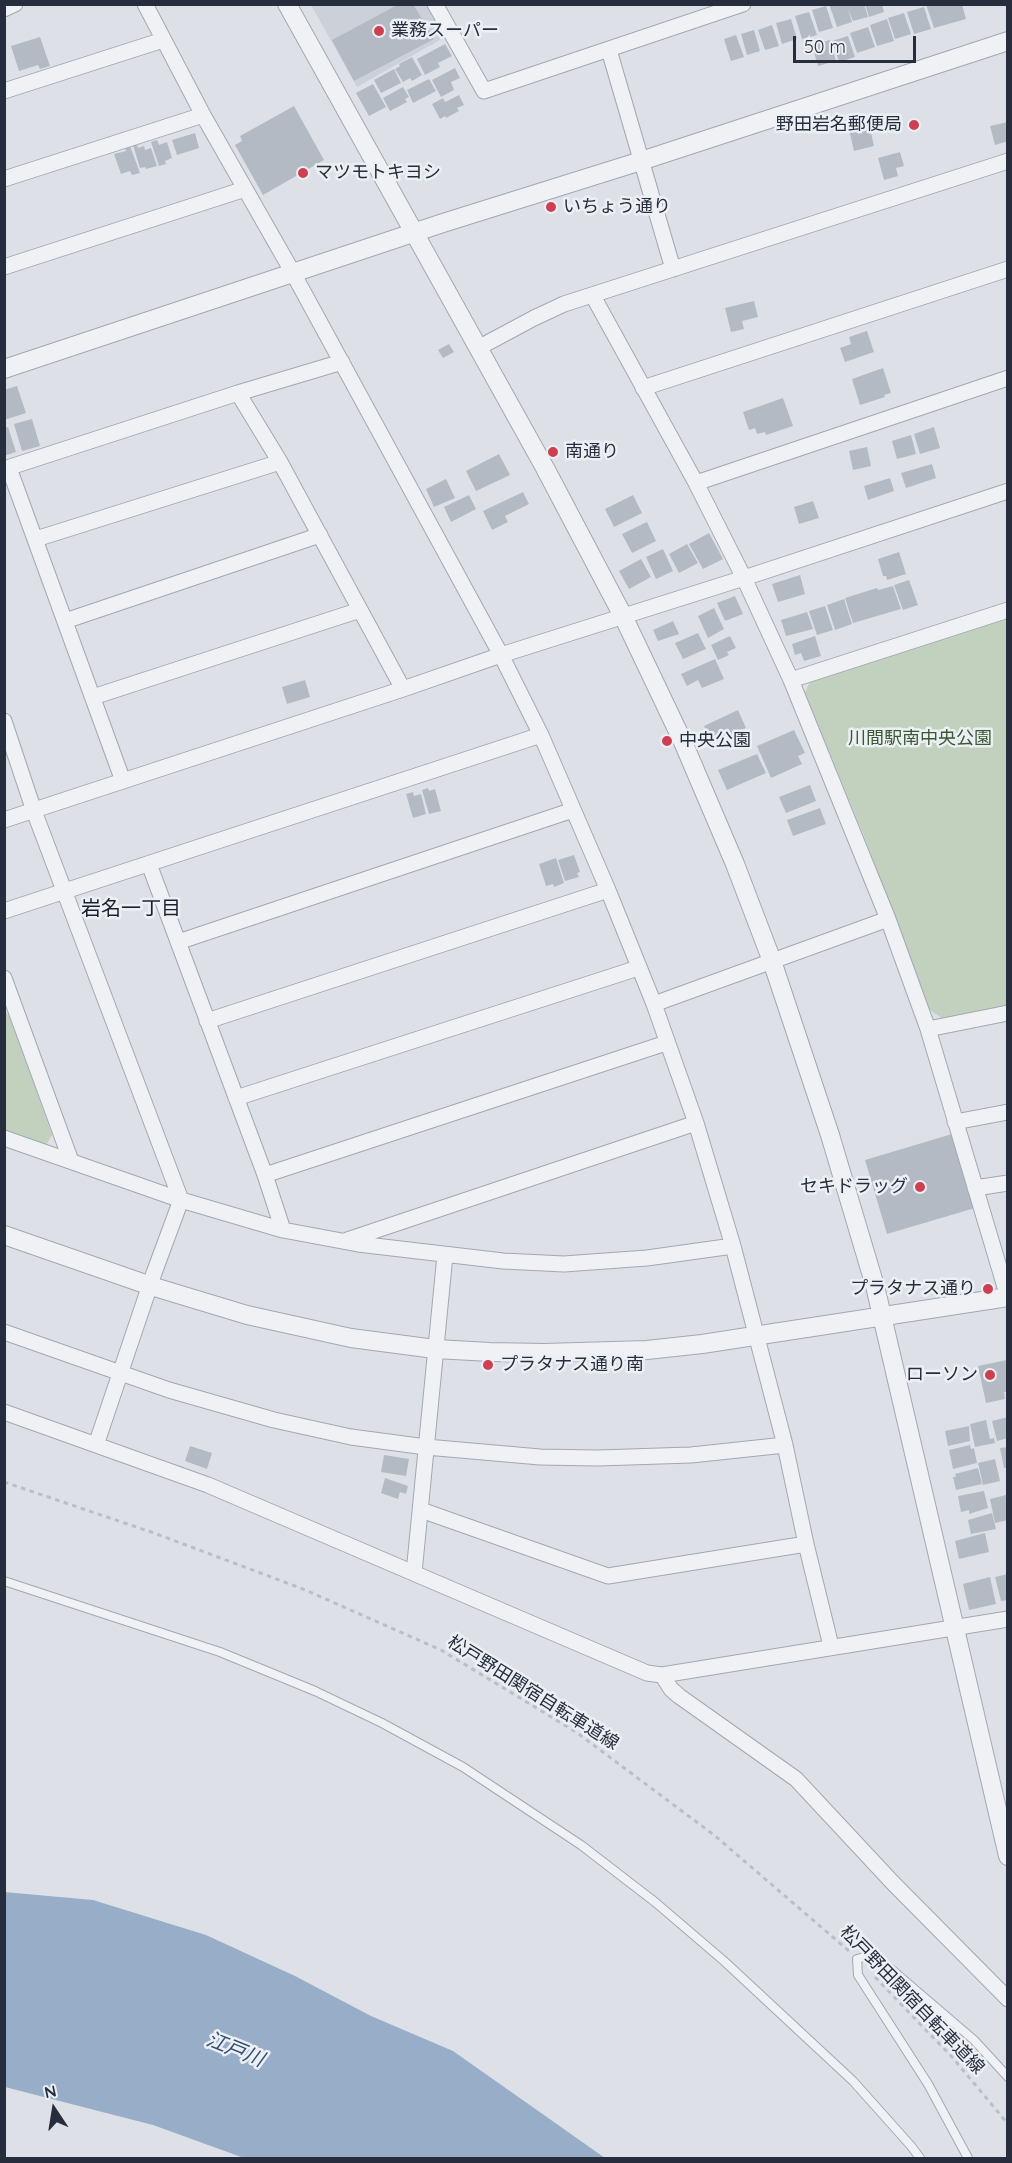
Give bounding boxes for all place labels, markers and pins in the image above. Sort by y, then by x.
place label: 業務スーパー [391,20,499,42]
marker: 業務スーパー [372,24,386,38]
place label: 野田岩名郵便局 [776,114,902,136]
marker: 野田岩名郵便局 [907,118,921,132]
place label: マツモトキヨシ [315,162,441,184]
marker: マツモトキヨシ [296,166,310,180]
place label: いちょう通り [563,196,671,218]
marker: いちょう通り [544,200,558,214]
place label: 南通り [565,441,619,463]
marker: 南通り [546,445,560,459]
place label: 中央公園 [679,730,751,752]
marker: 中央公園 [660,734,674,748]
place label: セキドラッグ [800,1176,908,1198]
marker: セキドラッグ [913,1180,927,1194]
place label: プラタナス通り [850,1278,976,1300]
marker: プラタナス通り [981,1282,995,1296]
place label: プラタナス通り南 [500,1354,644,1376]
marker: プラタナス通り南 [481,1358,495,1372]
place label: ローソン [906,1364,978,1386]
marker: ローソン [983,1368,997,1382]

